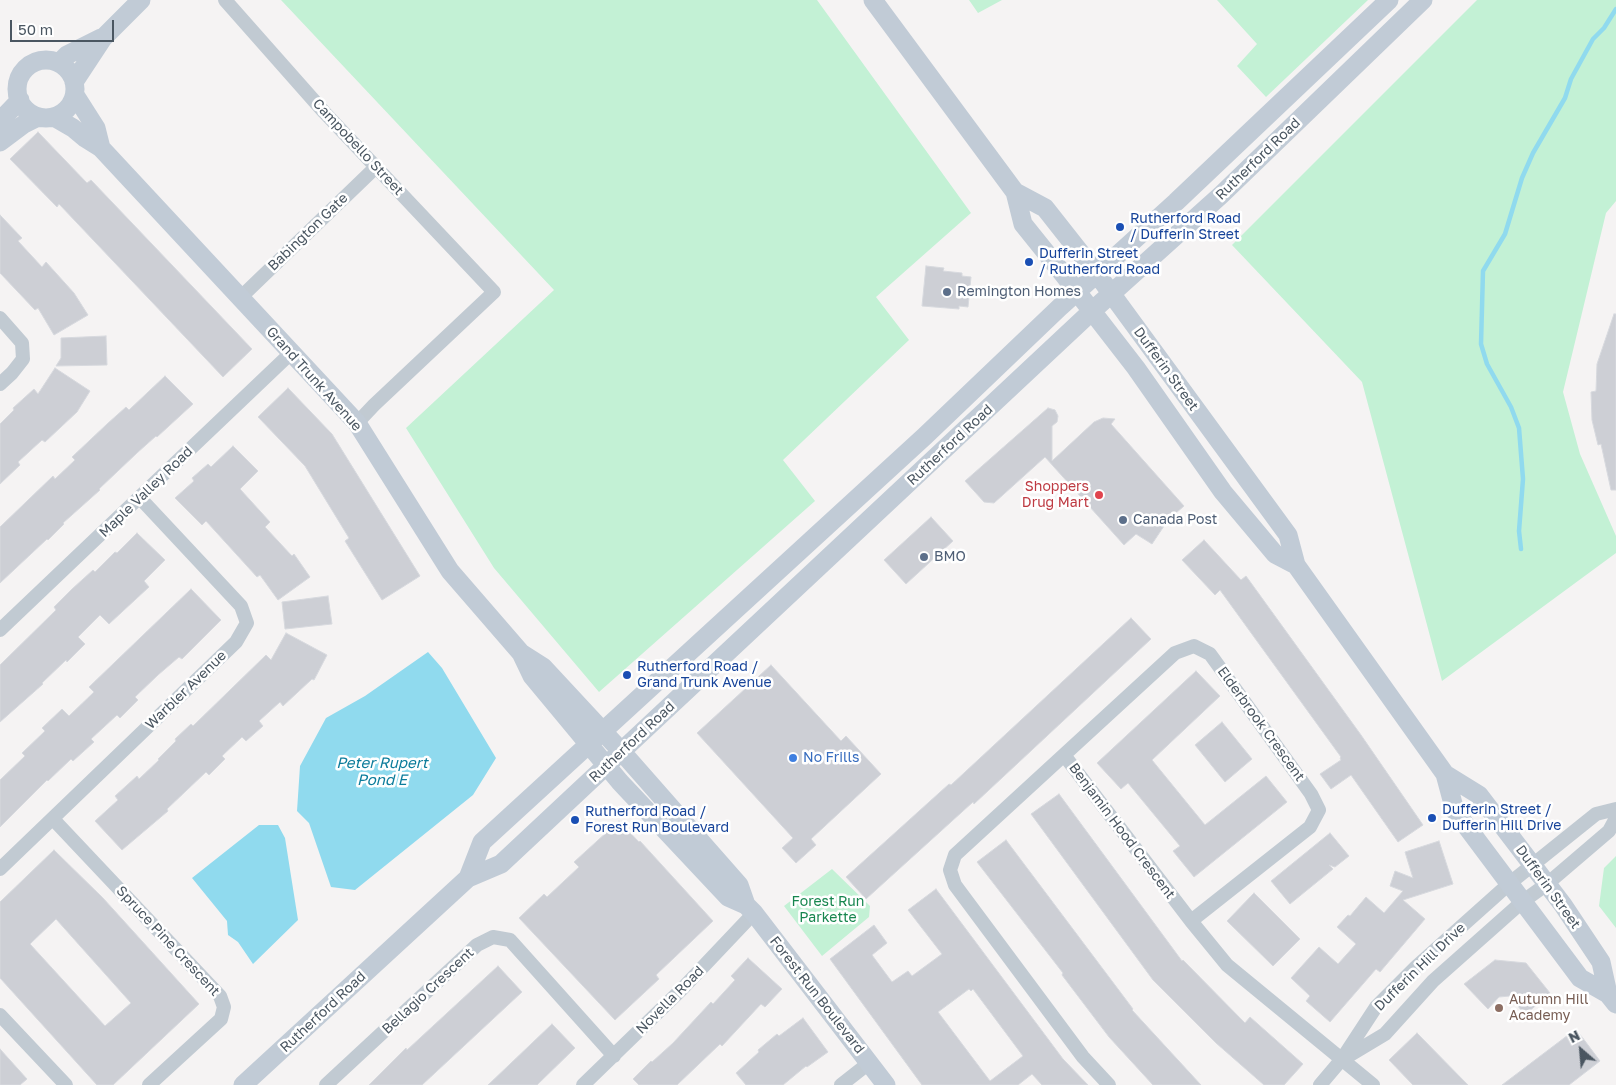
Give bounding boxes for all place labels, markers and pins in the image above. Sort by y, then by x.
place label: Rutherford Road / Dufferin Street [1130,211,1241,243]
marker: Rutherford Road / Dufferin Street [1114,221,1126,233]
place label: Dufferin Street / Rutherford Road [1039,246,1160,278]
marker: Dufferin Street / Rutherford Road [1023,256,1035,268]
place label: Remington Homes [957,284,1081,300]
marker: Remington Homes [941,286,953,298]
place label: Shoppers Drug Mart [1022,479,1089,512]
marker: Shoppers Drug Mart [1093,489,1105,501]
place label: Canada Post [1133,512,1217,528]
marker: Canada Post [1117,514,1129,526]
place label: BMO [934,549,966,565]
marker: BMO [918,551,930,563]
place label: Rutherford Road / Grand Trunk Avenue [637,659,772,692]
marker: Rutherford Road / Grand Trunk Avenue [621,669,633,681]
place label: No Frills [803,750,859,766]
marker: No Frills [787,752,799,764]
place label: Dufferin Street / Dufferin Hill Drive [1442,802,1561,834]
place label: Rutherford Road / Forest Run Boulevard [585,804,729,836]
marker: Dufferin Street / Dufferin Hill Drive [1426,812,1438,824]
marker: Rutherford Road / Forest Run Boulevard [569,814,581,826]
place label: Autumn Hill Academy [1509,992,1588,1024]
marker: Autumn Hill Academy [1493,1002,1505,1014]

